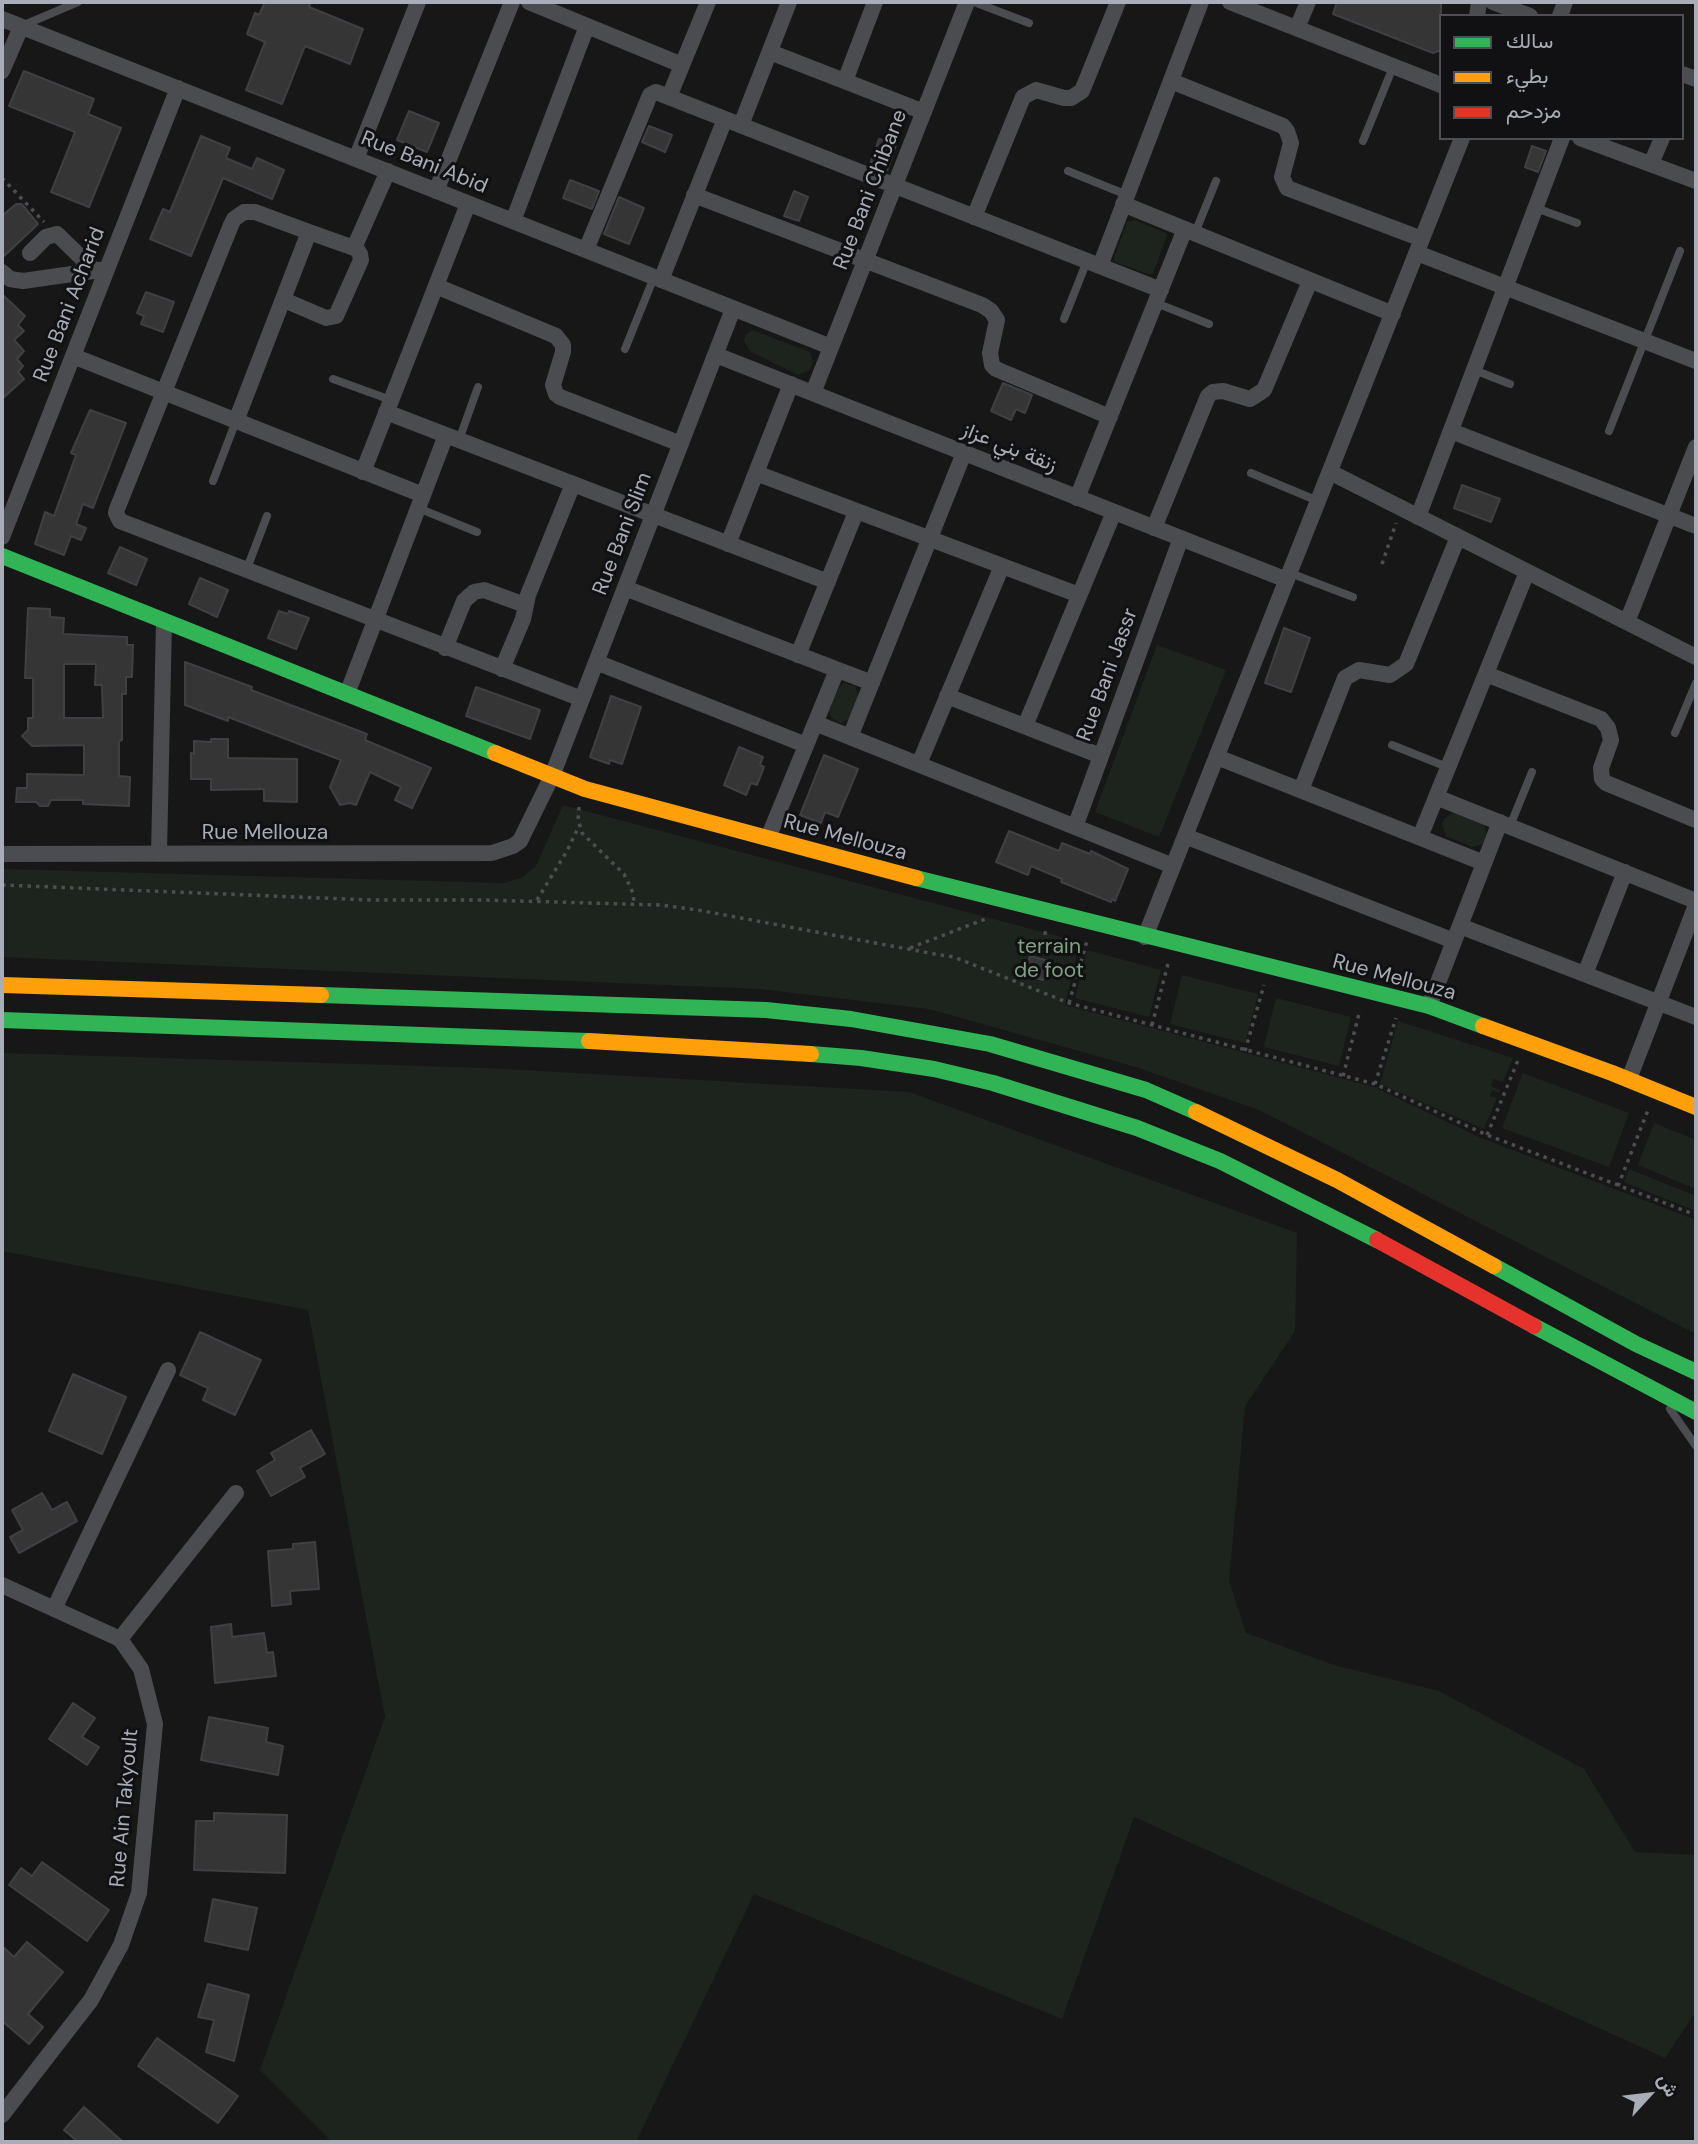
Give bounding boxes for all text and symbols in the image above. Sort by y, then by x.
legend [1439,14,1684,140]
text: سالك [1506,27,1553,55]
text: بطيء [1506,62,1549,90]
text: مزدحم [1506,97,1561,125]
street label: Rue Bani Chibane [829,106,913,274]
street label: Rue Bani Abid [357,126,491,200]
street label: Rue Bani Acharid [29,224,111,386]
street label: زنقة بني عزاز [958,417,1060,479]
street label: Rue Bani Slim [588,469,658,599]
street label: Rue Bani Jassr [1072,605,1144,745]
street label: Rue Mellouza [781,809,909,867]
street label: Rue Mellouza [202,820,328,846]
park label: terrain de foot [1014,934,1084,984]
street label: Rue Mellouza [1330,949,1458,1007]
street label: Rue Ain Takyoult [106,1728,144,1888]
north arrow [1614,2060,1684,2130]
text: ش [1652,2069,1684,2101]

